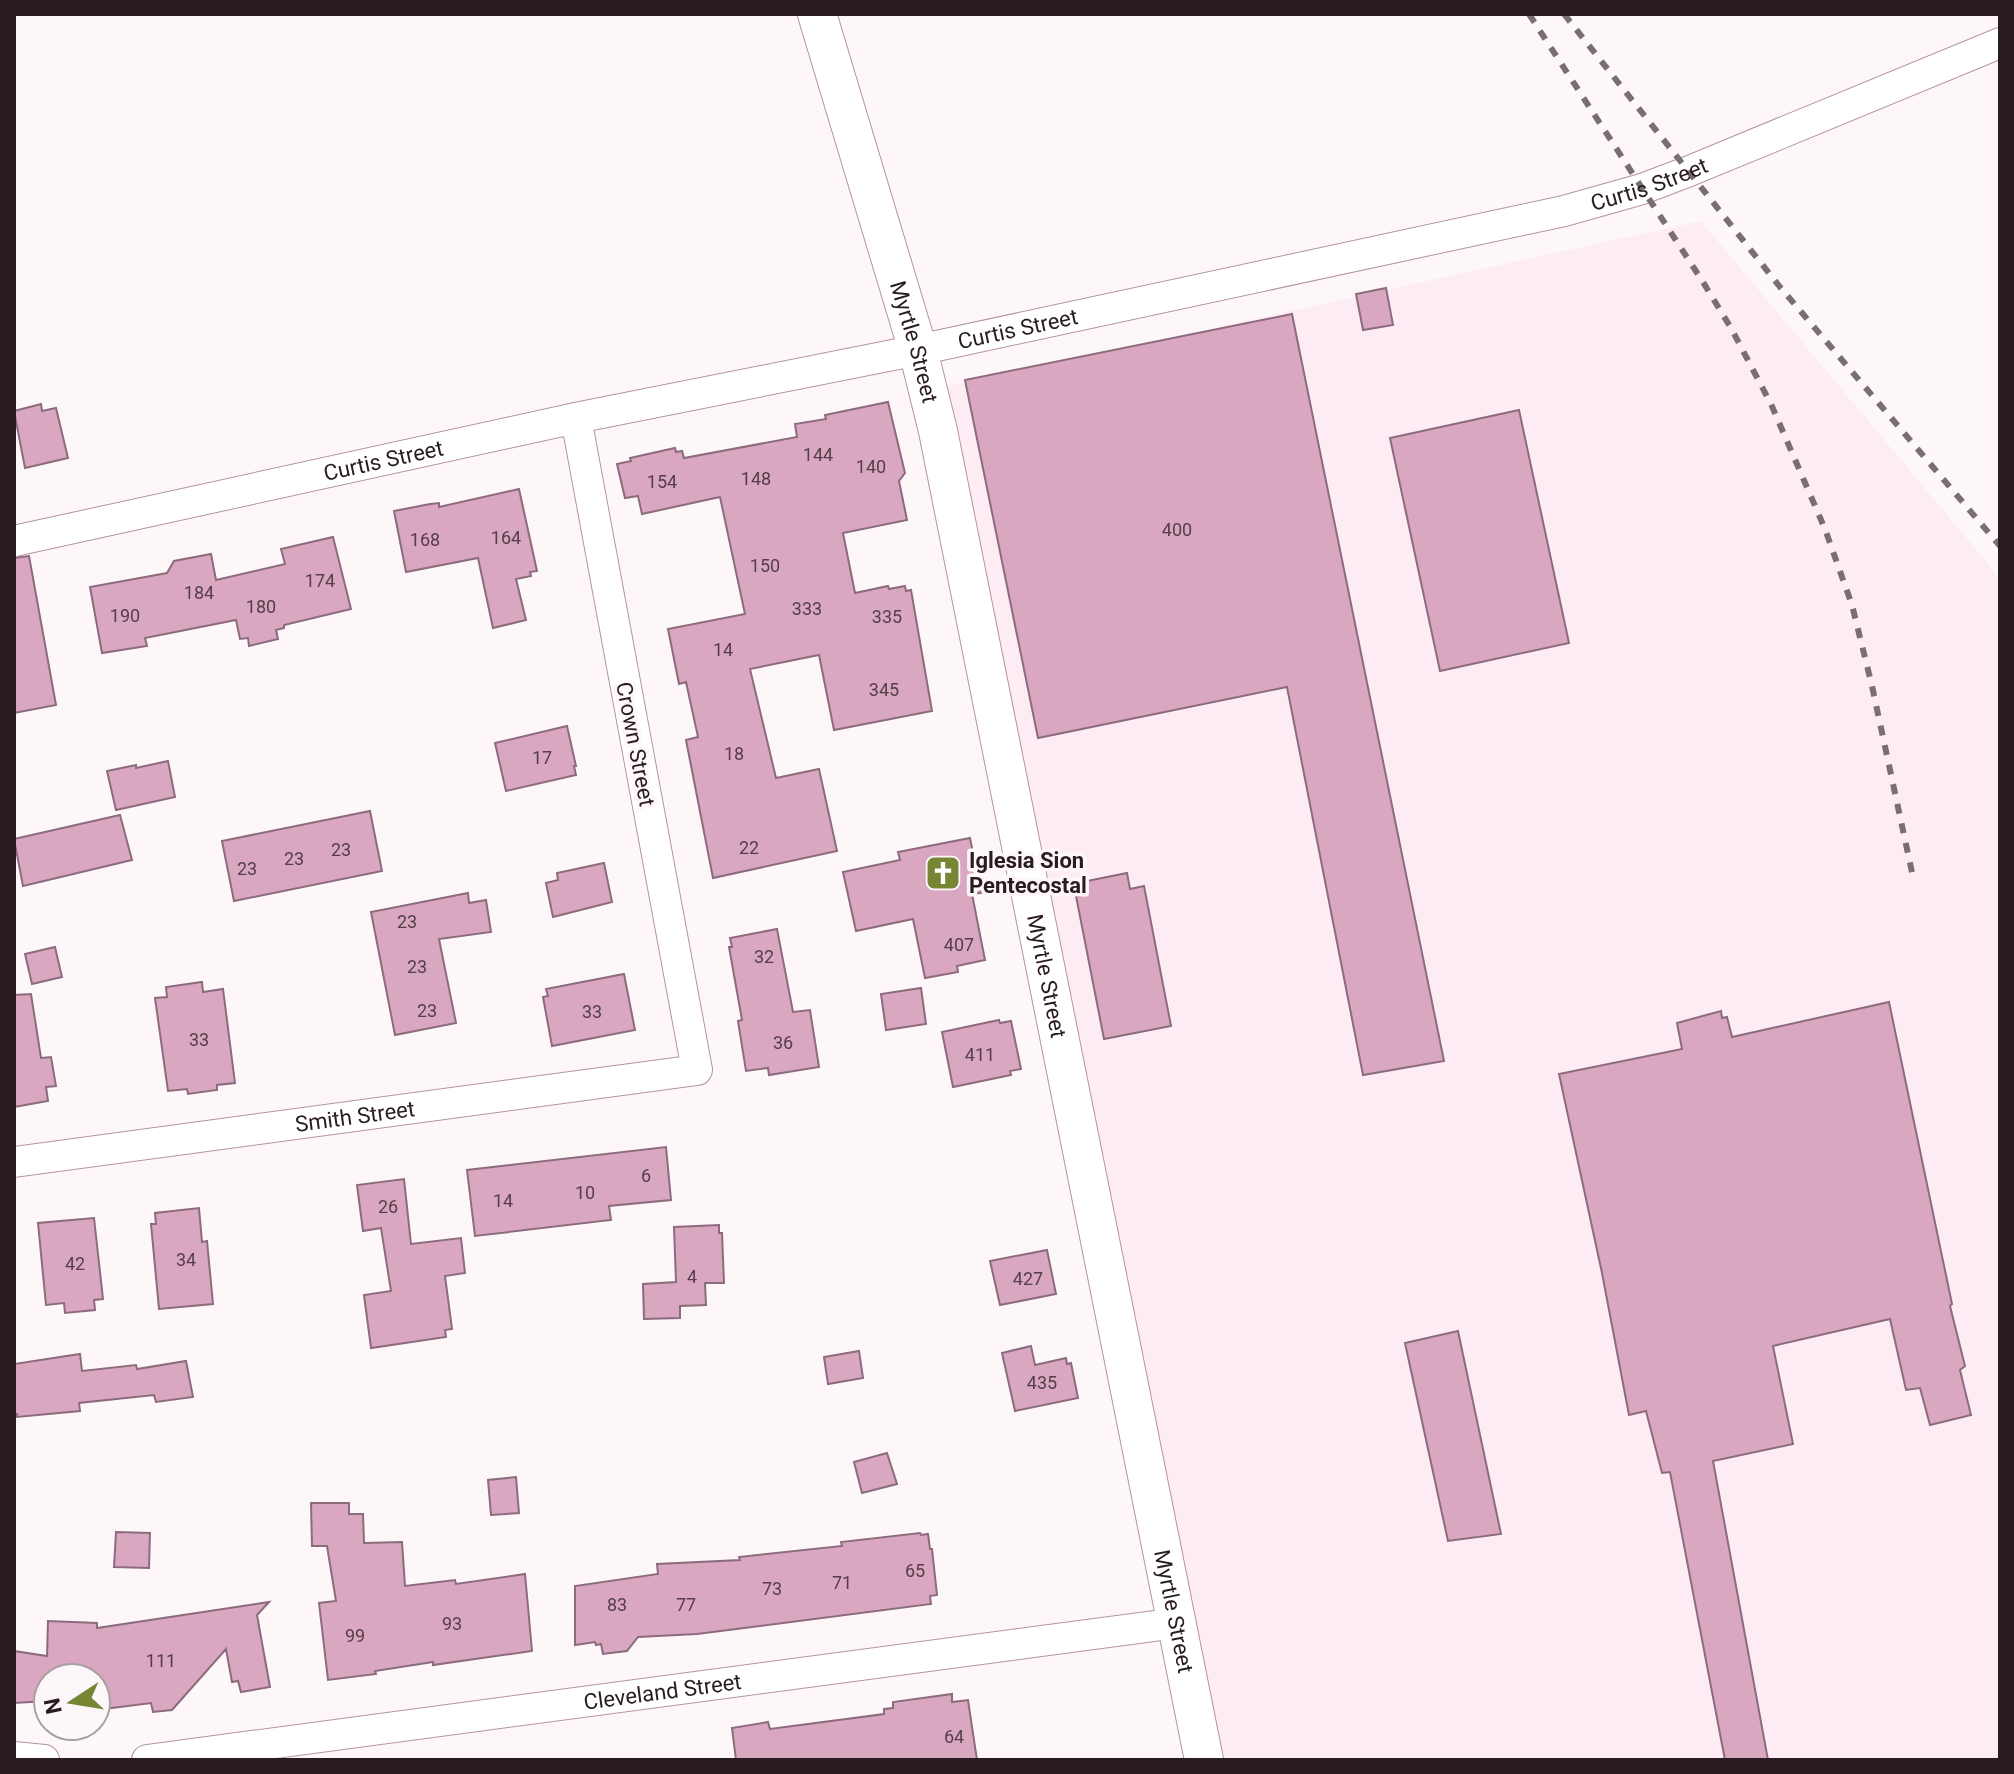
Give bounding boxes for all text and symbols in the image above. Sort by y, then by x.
street label: Curtis Street [1588,153,1711,216]
street label: Myrtle Street [885,278,943,405]
street label: Curtis Street [956,304,1080,354]
street label: Curtis Street [321,435,446,486]
house number: 144 [803,444,833,465]
house number: 140 [856,456,886,477]
house number: 148 [741,468,771,489]
house number: 154 [647,471,677,492]
house number: 400 [1162,519,1192,540]
house number: 164 [491,527,521,548]
house number: 168 [410,529,440,550]
house number: 150 [750,555,780,576]
house number: 174 [305,570,335,591]
house number: 184 [184,582,214,603]
house number: 180 [246,596,276,617]
house number: 333 [792,598,822,619]
house number: 190 [110,605,140,626]
house number: 335 [872,606,902,627]
house number: 14 [713,639,733,660]
house number: 345 [869,679,899,700]
street label: Crown Street [611,680,660,808]
house number: 18 [724,743,744,764]
house number: 17 [532,747,552,768]
house number: 22 [739,837,759,858]
house number: 23 [331,839,351,860]
house number: 23 [284,848,304,869]
place label: Iglesia Sion Pentecostal [969,848,1087,898]
church icon: Iglesia Sion Pentecostal [924,854,962,892]
house number: 23 [237,858,257,879]
house number: 23 [397,911,417,932]
street label: Myrtle Street [1022,912,1071,1040]
house number: 407 [944,934,974,955]
house number: 32 [754,946,774,967]
house number: 23 [407,956,427,977]
house number: 23 [417,1000,437,1021]
house number: 33 [582,1001,602,1022]
house number: 33 [189,1029,209,1050]
house number: 36 [773,1032,793,1053]
house number: 411 [965,1044,995,1065]
street label: Smith Street [294,1096,416,1137]
house number: 6 [641,1165,651,1186]
house number: 10 [575,1182,595,1203]
house number: 14 [493,1190,513,1211]
house number: 26 [378,1196,398,1217]
house number: 34 [176,1249,196,1270]
house number: 42 [65,1253,85,1274]
house number: 4 [687,1266,697,1287]
house number: 427 [1013,1268,1043,1289]
house number: 435 [1027,1372,1057,1393]
street label: Myrtle Street [1149,1547,1198,1675]
house number: 65 [905,1560,925,1581]
house number: 71 [832,1572,852,1593]
house number: 73 [762,1578,782,1599]
house number: 83 [607,1594,627,1615]
house number: 77 [676,1594,696,1615]
house number: 93 [442,1613,462,1634]
house number: 99 [345,1625,365,1646]
house number: 111 [146,1650,176,1671]
north arrow [32,1662,112,1742]
street label: Cleveland Street [582,1669,743,1715]
text: N [39,1696,67,1716]
house number: 64 [944,1726,964,1747]

